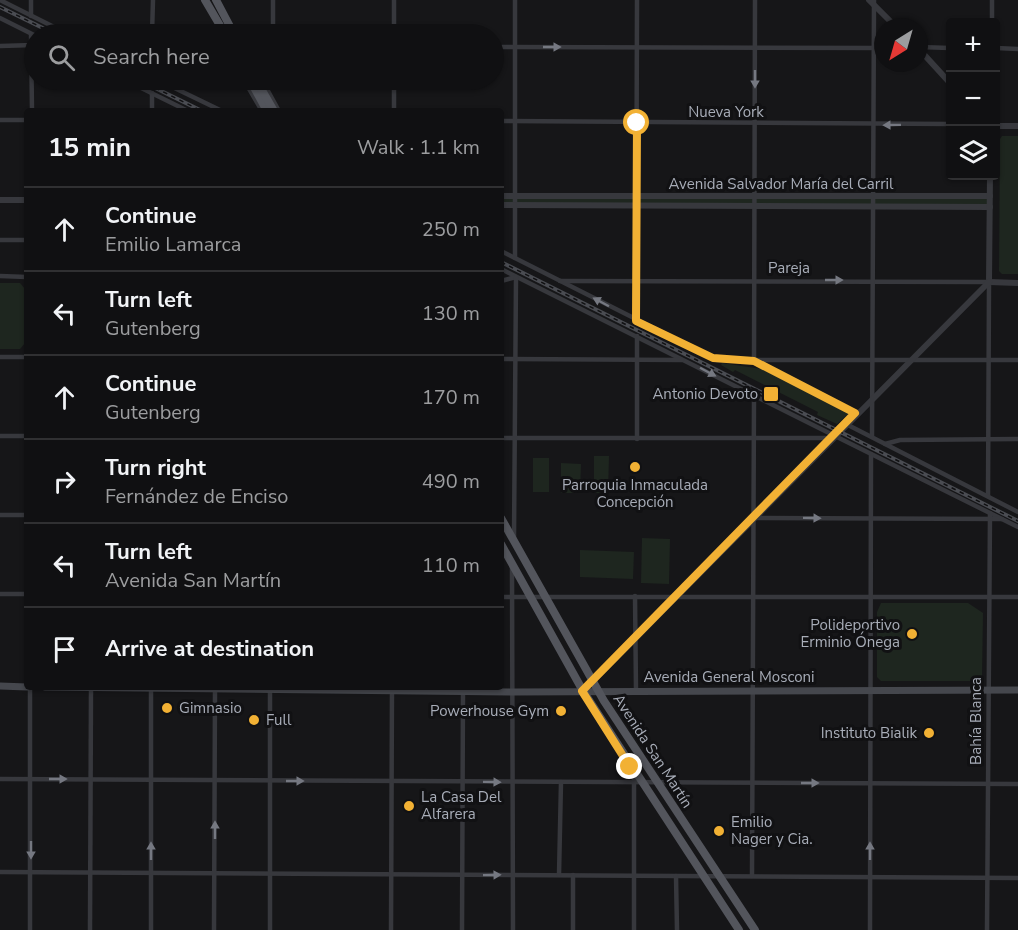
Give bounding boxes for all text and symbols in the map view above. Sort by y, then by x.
north arrow [874,18,928,72]
map controls [946,18,1000,180]
button: + [946,18,1000,72]
search box [24,24,504,90]
icon: search [45,41,78,74]
text: Search here [93,42,210,72]
one-way arrow [542,42,561,52]
one-way arrow [750,70,760,89]
button: − [946,72,1000,126]
street label: Nueva York [688,102,764,122]
route start [623,109,649,135]
one-way arrow [883,120,902,130]
button: layers [946,126,1000,180]
text: 15 min [48,130,131,165]
text: Walk · 1.1 km [357,134,480,161]
street label: Avenida Salvador María del Carril [669,174,894,194]
text: Continue [105,201,196,231]
icon: ahead [48,213,81,246]
text: 250 m [422,216,480,243]
text: Emilio Lamarca [105,231,241,258]
street label: Pareja [768,258,810,278]
one-way arrow [824,275,843,285]
text: Turn left [105,285,192,315]
icon: left [48,297,81,330]
one-way arrow [593,297,610,307]
text: 130 m [422,300,480,327]
text: Gutenberg [105,315,201,342]
one-way arrow [699,367,716,377]
text: Continue [105,369,196,399]
icon: ahead [48,381,81,414]
text: 170 m [422,384,480,411]
place label: Antonio Devoto [652,384,758,404]
marker: Antonio Devoto [762,385,780,403]
text: Gutenberg [105,399,201,426]
text: Turn right [105,453,206,483]
marker: Parroquia Inmaculada Concepción [628,460,642,474]
icon: right [48,465,81,498]
text: 490 m [422,468,480,495]
place label: Parroquia Inmaculada Concepción [562,475,708,512]
text: Fernández de Enciso [105,483,288,510]
one-way arrow [802,513,821,523]
text: Turn left [105,537,192,567]
icon: left [48,549,81,582]
text: 110 m [422,552,480,579]
text: Avenida San Martín [105,567,281,594]
place label: Polideportivo Erminio Ónega [801,615,900,652]
marker: Polideportivo Erminio Ónega [905,627,919,641]
icon: arrive [48,633,81,666]
text: Arrive at destination [105,634,314,664]
street label: Avenida General Mosconi [643,667,815,687]
street label: Bahía Blanca [966,677,986,765]
street label: Avenida San Martín [609,690,697,812]
place label: Gimnasio [179,698,242,718]
marker: Gimnasio [160,701,174,715]
place label: Powerhouse Gym [430,701,549,721]
marker: Powerhouse Gym [554,704,568,718]
place label: Full [266,710,292,730]
marker: Full [247,713,261,727]
place label: Instituto Bialik [821,723,917,743]
marker: Instituto Bialik [922,726,936,740]
route end [616,753,642,779]
one-way arrow [49,774,68,784]
one-way arrow [286,776,305,786]
one-way arrow [483,777,502,787]
one-way arrow [801,778,820,788]
place label: La Casa Del Alfarera [421,787,502,824]
marker: La Casa Del Alfarera [402,799,416,813]
place label: Emilio Nager y Cia. [731,812,813,849]
one-way arrow [210,820,220,839]
marker: Emilio Nager y Cia. [712,824,726,838]
one-way arrow [26,841,36,860]
one-way arrow [146,841,156,860]
one-way arrow [865,841,875,860]
one-way arrow [483,871,502,880]

